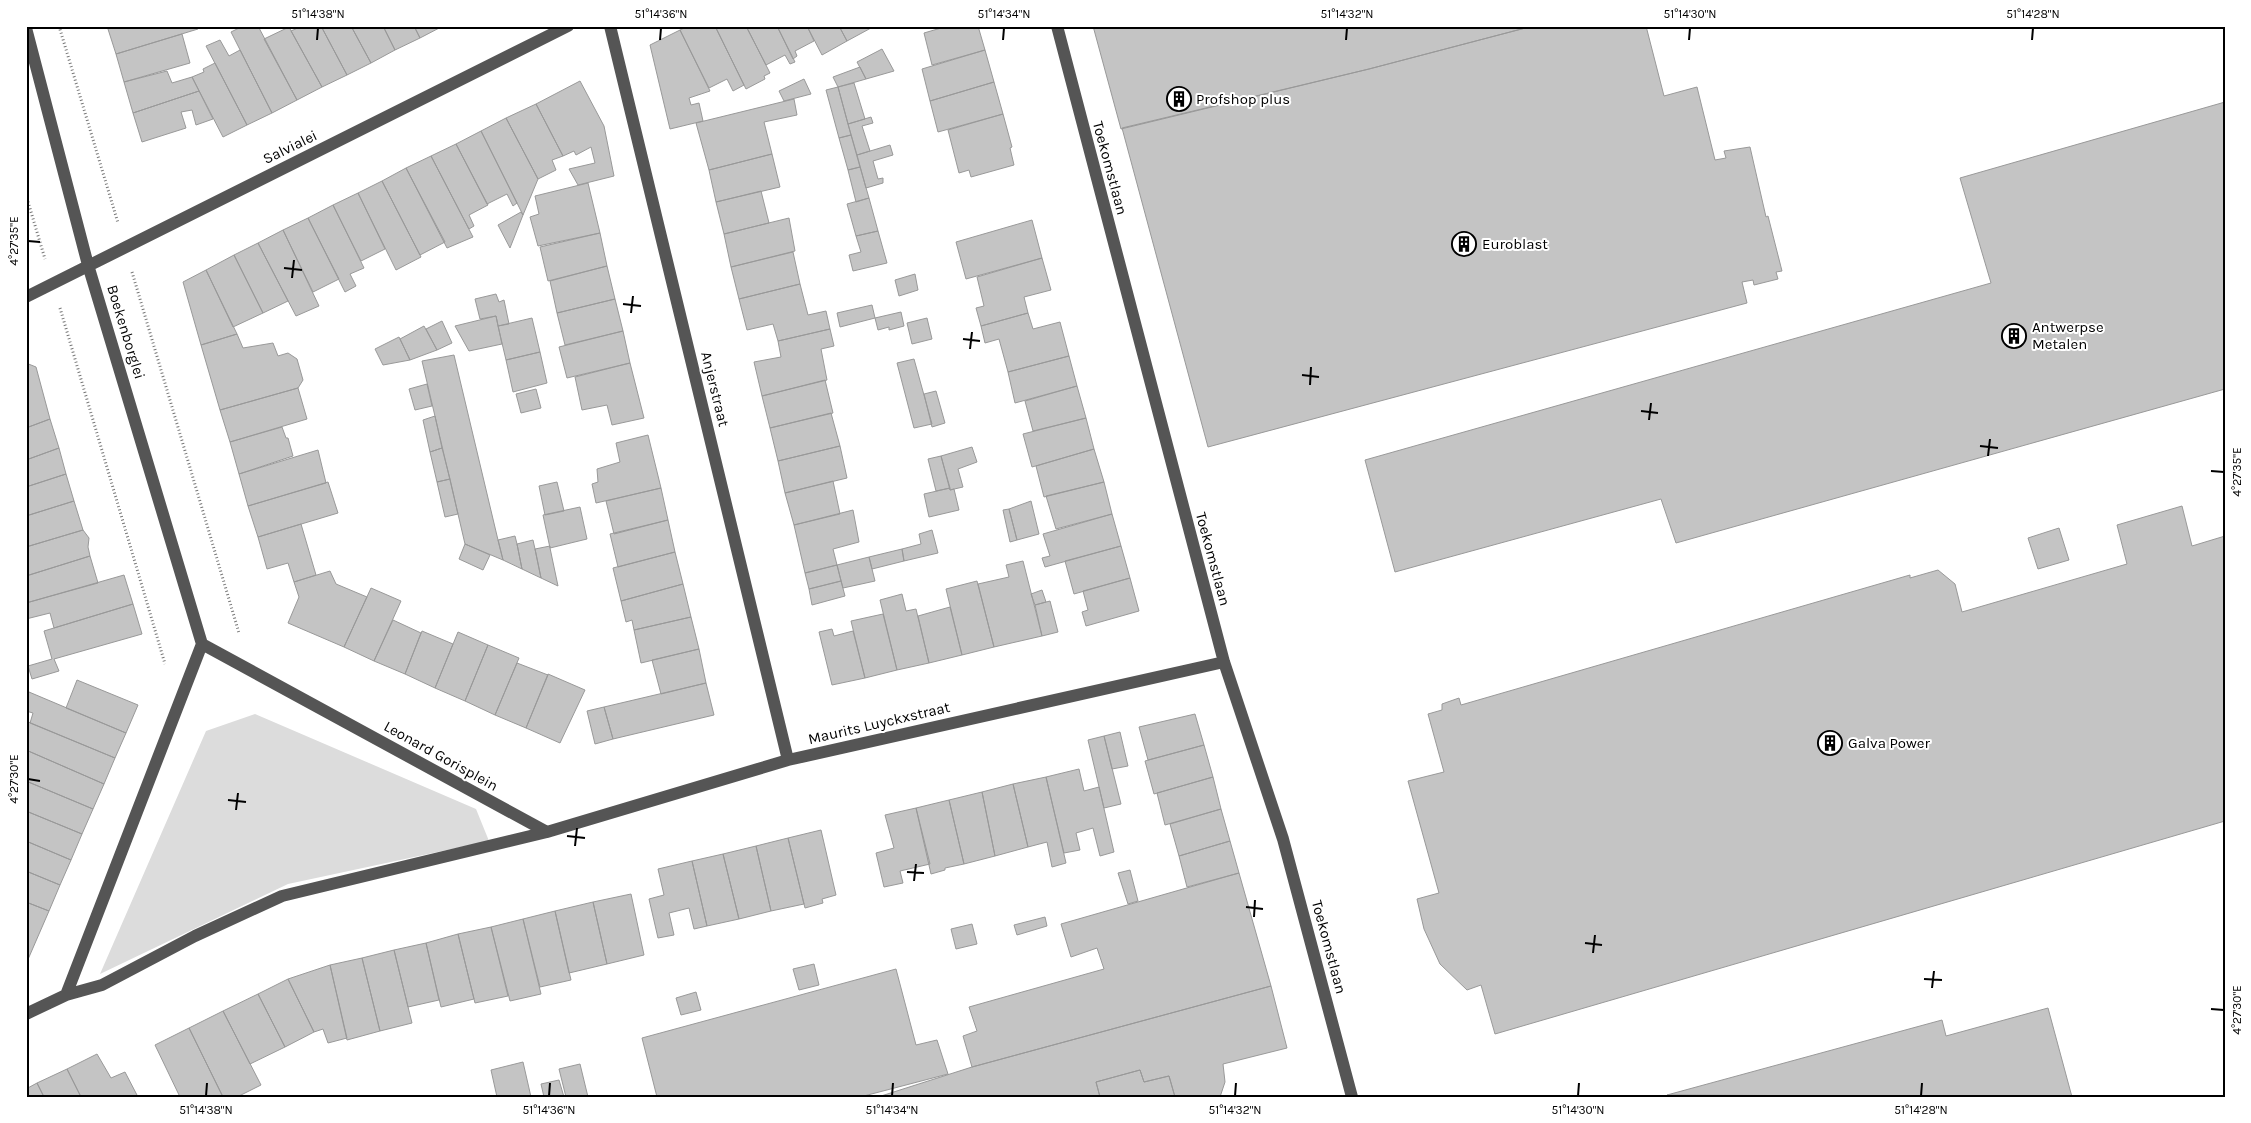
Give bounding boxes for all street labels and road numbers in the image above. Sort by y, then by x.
street label: Toekomstlaan [1089,119,1131,217]
street label: Salvialei [260,126,320,168]
street label: Boekenborglei [103,283,149,381]
street label: Anjerstraat [697,350,733,429]
street label: Toekomstlaan [1192,510,1234,608]
street label: Maurits Luyckxstraat [806,698,952,748]
street label: Leonard Gorisplein [381,717,501,795]
street label: Toekomstlaan [1308,898,1350,996]

